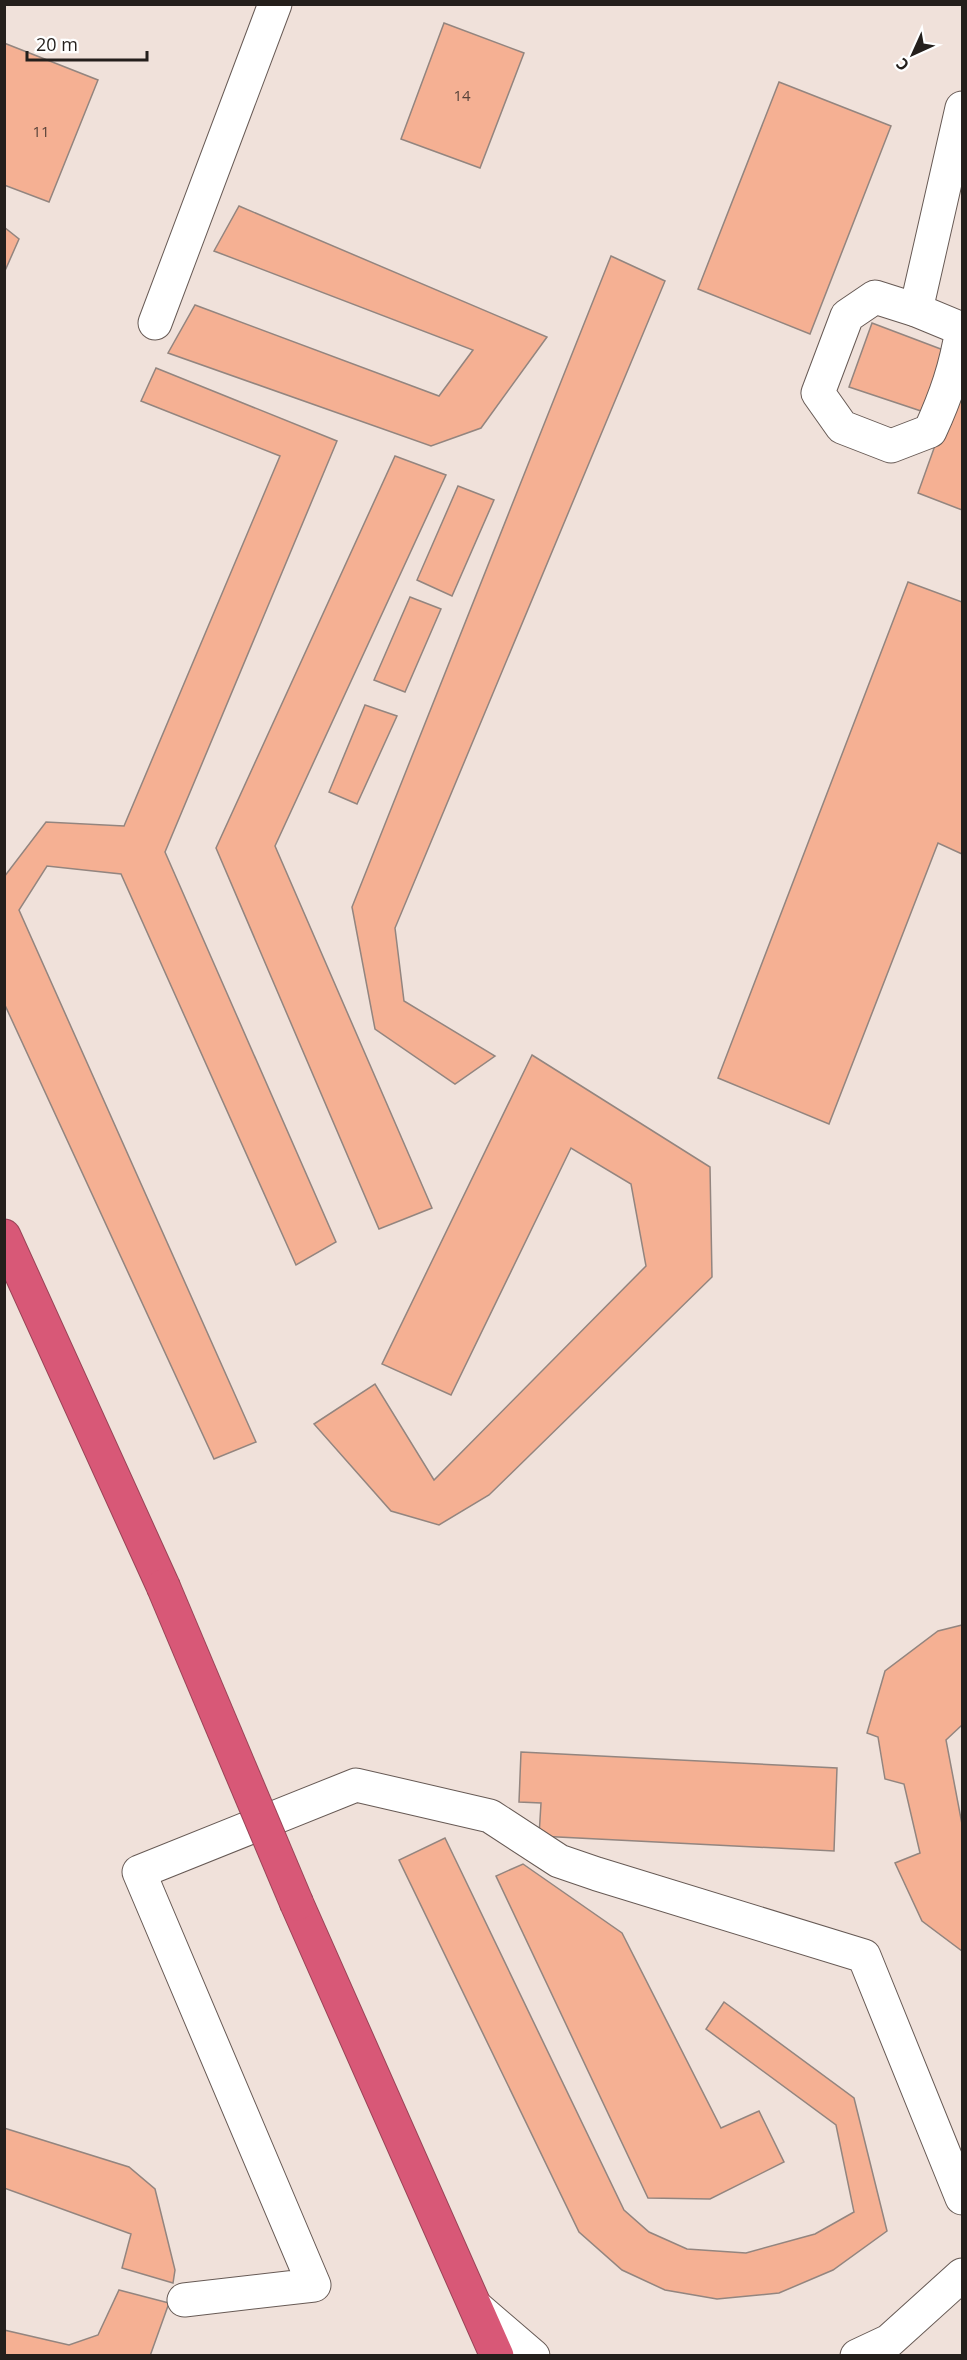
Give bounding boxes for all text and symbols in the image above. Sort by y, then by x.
scale bar [27,24,147,62]
north arrow [883,24,943,84]
text: 20 m [36,32,78,56]
text: С [891,53,914,76]
house number: 14 [453,85,471,105]
house number: 11 [32,121,50,141]

